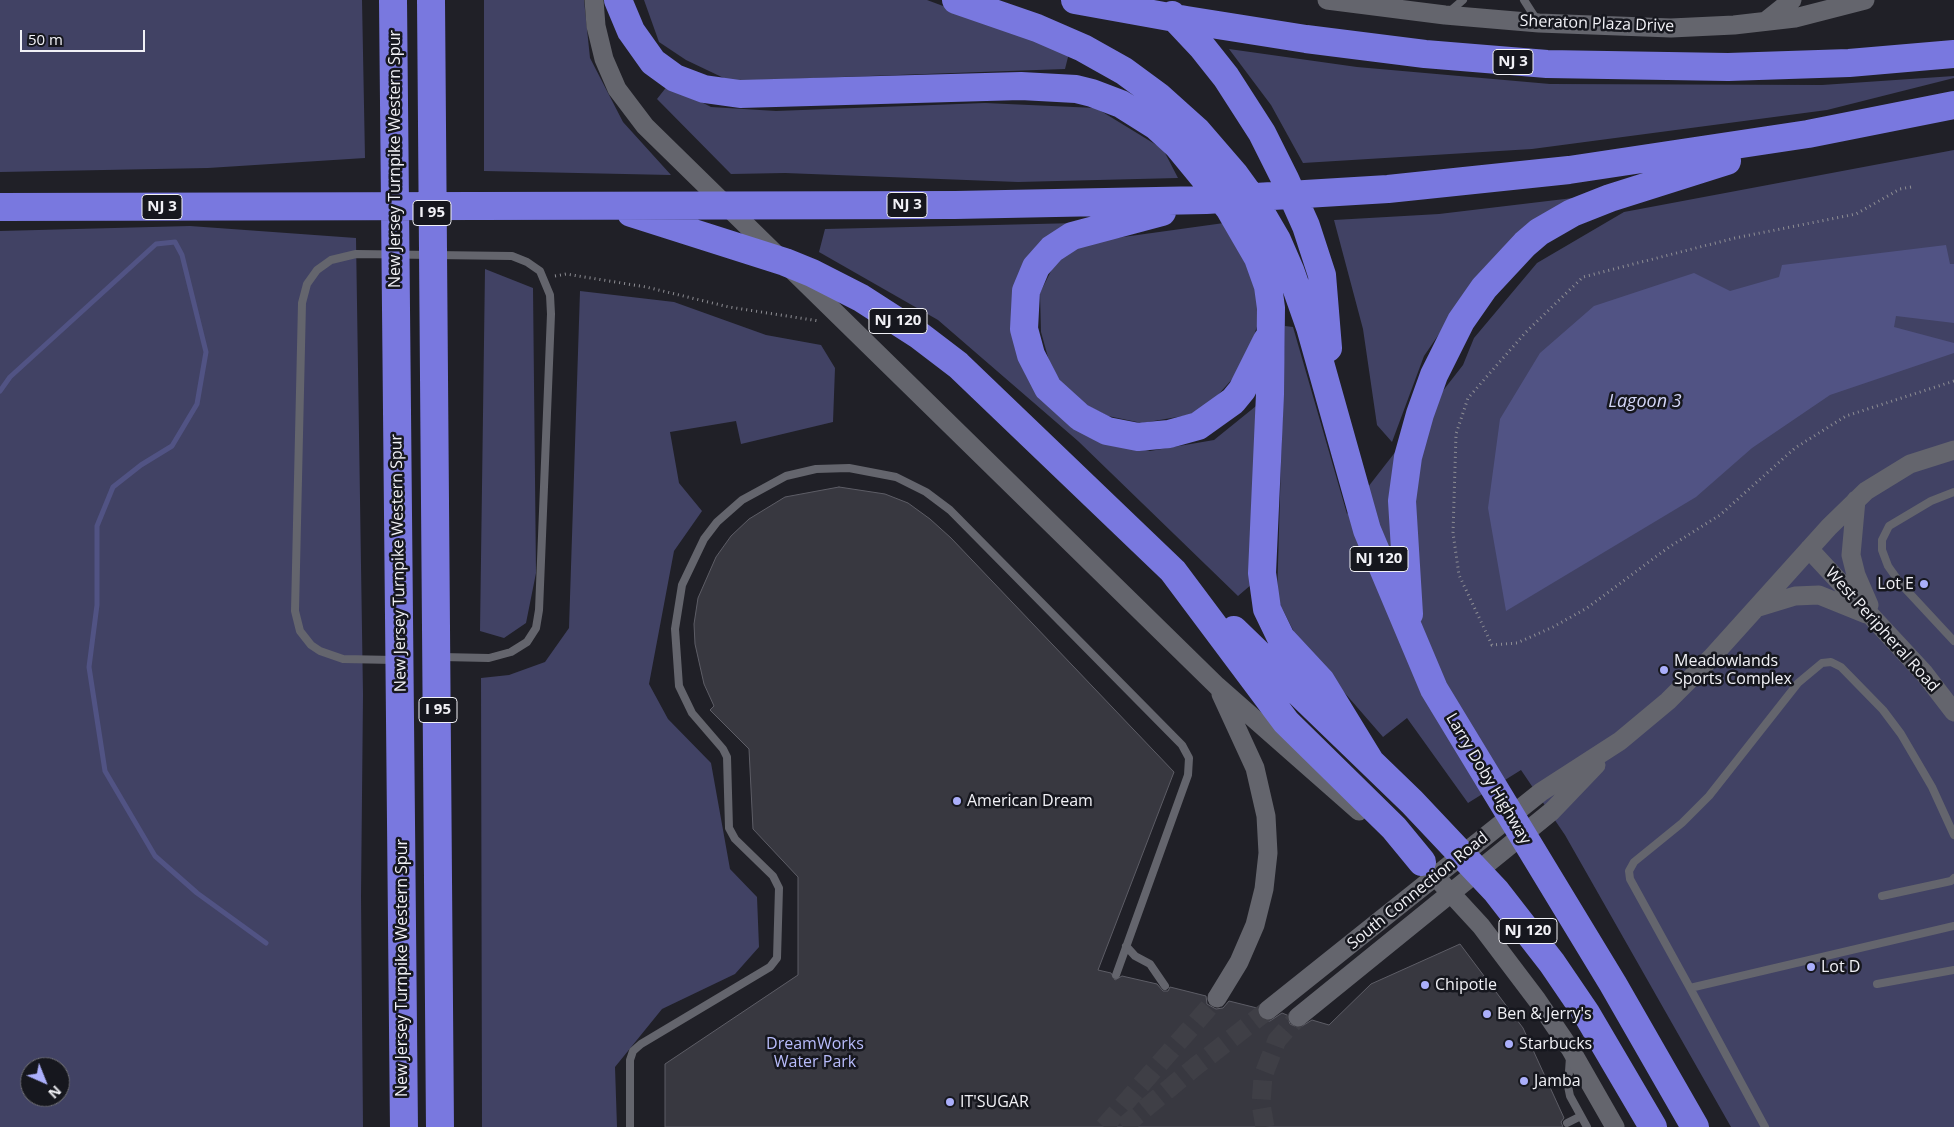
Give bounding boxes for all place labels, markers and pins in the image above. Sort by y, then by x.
place label: Lot E [1877,574,1914,594]
marker: Lot E [1918,578,1930,590]
place label: Meadowlands Sports Complex [1674,651,1792,689]
marker: Meadowlands Sports Complex [1658,664,1670,676]
place label: American Dream [967,791,1093,811]
marker: American Dream [951,795,963,807]
place label: Lot D [1821,957,1860,977]
marker: Lot D [1805,961,1817,973]
place label: Chipotle [1435,975,1497,995]
marker: Chipotle [1419,979,1431,991]
place label: Ben & Jerry's [1497,1004,1592,1024]
marker: Ben & Jerry's [1481,1008,1493,1020]
place label: Starbucks [1519,1034,1592,1054]
marker: Starbucks [1503,1038,1515,1050]
place label: Jamba [1534,1071,1581,1091]
marker: Jamba [1518,1075,1530,1087]
place label: IT'SUGAR [960,1092,1029,1112]
marker: IT'SUGAR [944,1096,956,1108]

